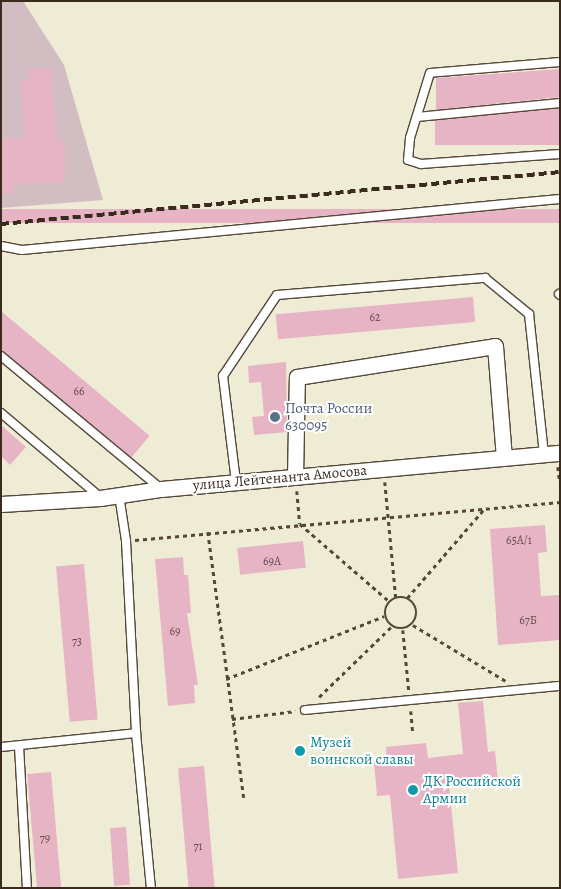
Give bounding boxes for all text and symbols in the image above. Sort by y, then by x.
house number: 62 [369,311,381,325]
house number: 66 [73,385,85,399]
place label: Почта России 630095 [285,399,372,434]
marker: Почта России 630095 [269,411,281,423]
street label: улица Лейтенанта Амосова [192,461,368,495]
house number: 65А/1 [506,534,532,548]
house number: 69А [263,555,281,569]
house number: 67Б [519,614,537,628]
house number: 69 [169,625,181,639]
house number: 73 [72,635,82,649]
place label: Музей воинской славы [310,733,414,768]
marker: Музей воинской славы [294,745,306,757]
place label: ДК Российской Армии [423,772,521,807]
marker: ДК Российской Армии [407,784,419,796]
house number: 79 [40,832,50,846]
house number: 71 [193,840,203,854]

